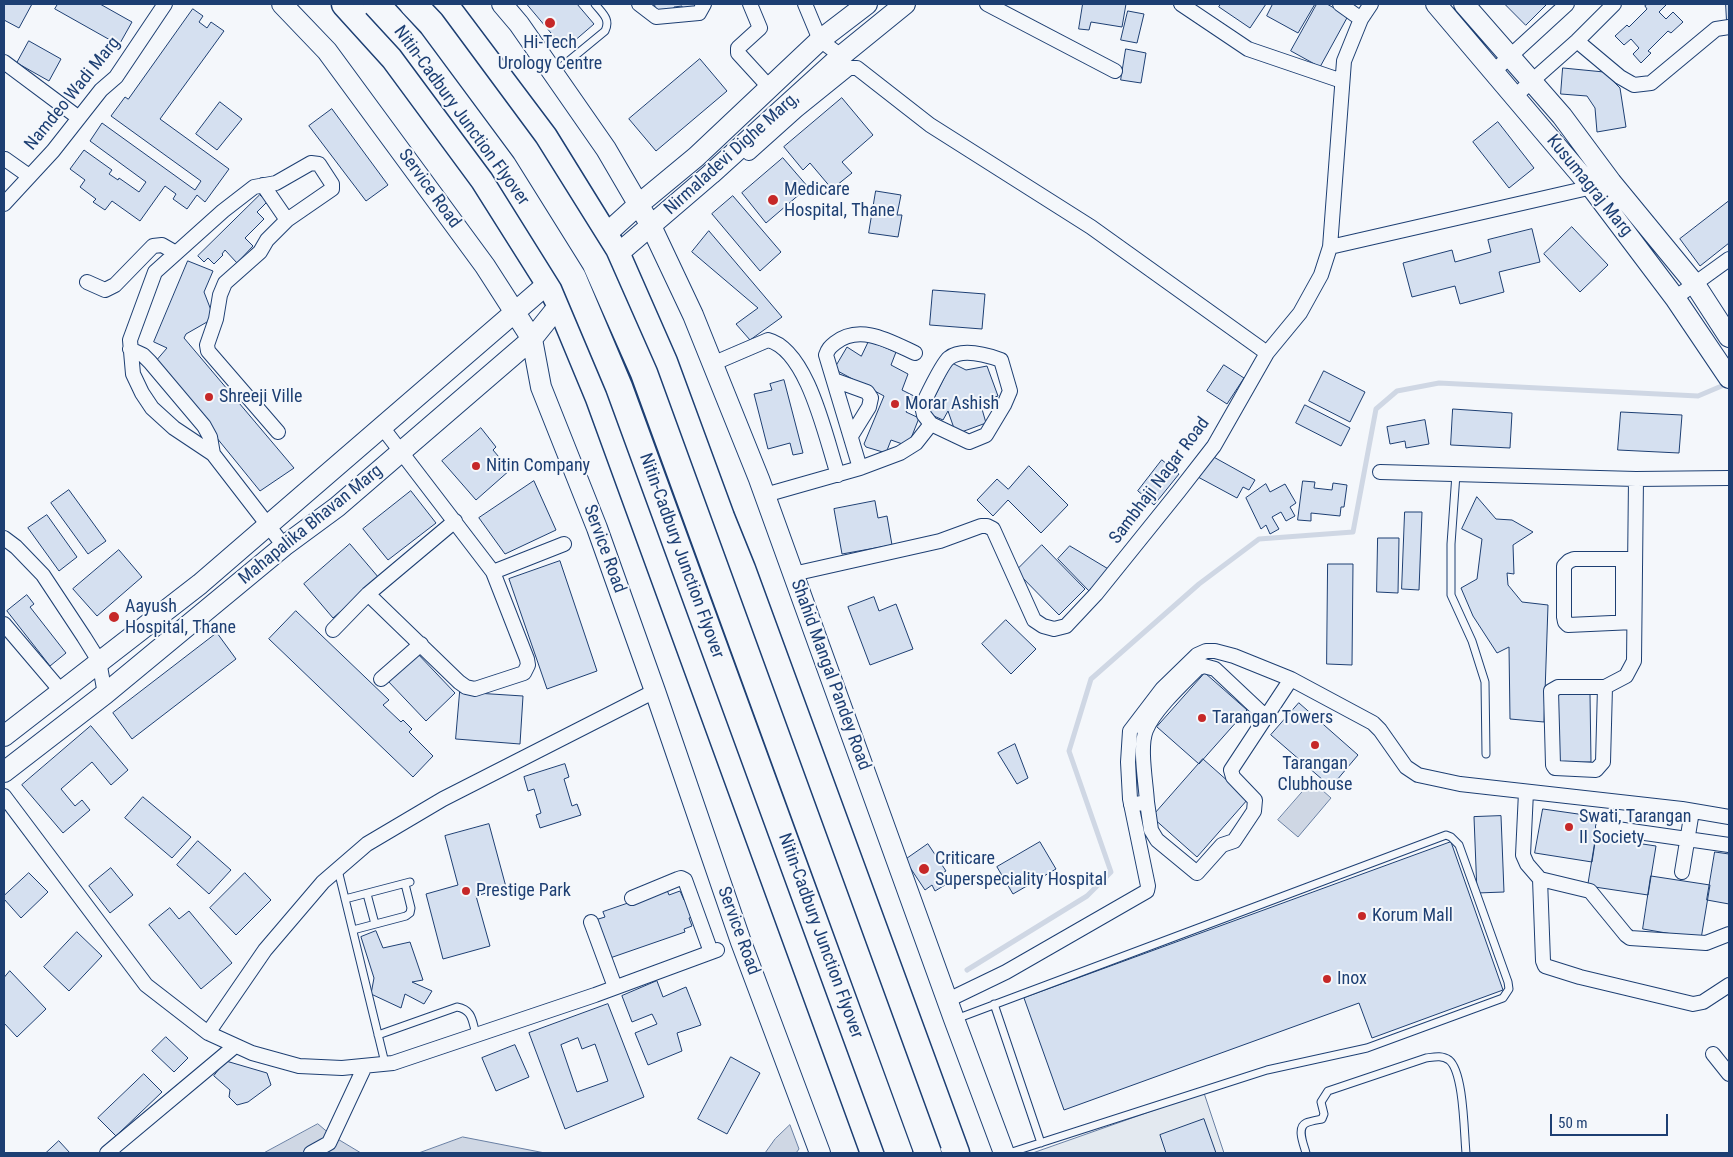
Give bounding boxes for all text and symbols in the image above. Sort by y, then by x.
marker: Hi-Tech Urology Centre [543,16,557,30]
street label: Nitin-Cadbury Junction Flyover [389,22,533,210]
place label: Hi-Tech Urology Centre [498,32,602,74]
street label: Namdeo Wadi Marg [21,33,125,155]
street label: Nirmaladevi Dighe Marg, [660,88,804,220]
street label: Kusumagraj Marg [1541,131,1637,241]
street label: Service Road [393,145,465,233]
place label: Medicare Hospital, Thane [784,179,895,222]
marker: Medicare Hospital, Thane [766,193,780,207]
place label: Shreeji Ville [219,386,302,408]
marker: Shreeji Ville [203,391,215,403]
place label: Morar Ashish [905,393,999,415]
marker: Morar Ashish [889,398,901,410]
street label: Sambhaji Nagar Road [1105,413,1215,549]
street label: Nitin-Cadbury Junction Flyover [634,450,728,662]
place label: Nitin Company [486,455,590,477]
street label: Mahapalika Bhavan Marg [235,460,387,590]
marker: Nitin Company [470,460,482,472]
street label: Service Road [578,502,630,596]
street label: Shahid Mangal Pandey Road [785,577,875,773]
place label: Aayush Hospital, Thane [125,596,236,638]
marker: Aayush Hospital, Thane [107,610,121,624]
place label: Tarangan Towers [1212,707,1333,729]
marker: Tarangan Towers [1196,712,1208,724]
marker: Tarangan Clubhouse [1309,739,1321,751]
place label: Tarangan Clubhouse [1278,753,1352,796]
place label: Swati, Tarangan II Society [1579,806,1691,849]
marker: Swati, Tarangan II Society [1563,821,1575,833]
street label: Nitin-Cadbury Junction Flyover [773,830,867,1042]
place label: Criticare Superspeciality Hospital [935,848,1107,891]
marker: Criticare Superspeciality Hospital [917,862,931,876]
place label: Prestige Park [476,880,571,902]
street label: Service Road [712,884,764,978]
marker: Prestige Park [460,885,472,897]
place label: Korum Mall [1372,905,1453,927]
marker: Korum Mall [1356,910,1368,922]
place label: Inox [1337,968,1367,990]
marker: Inox [1321,973,1333,985]
scale bar [1553,1104,1670,1136]
text: 50 m [1558,1114,1588,1132]

